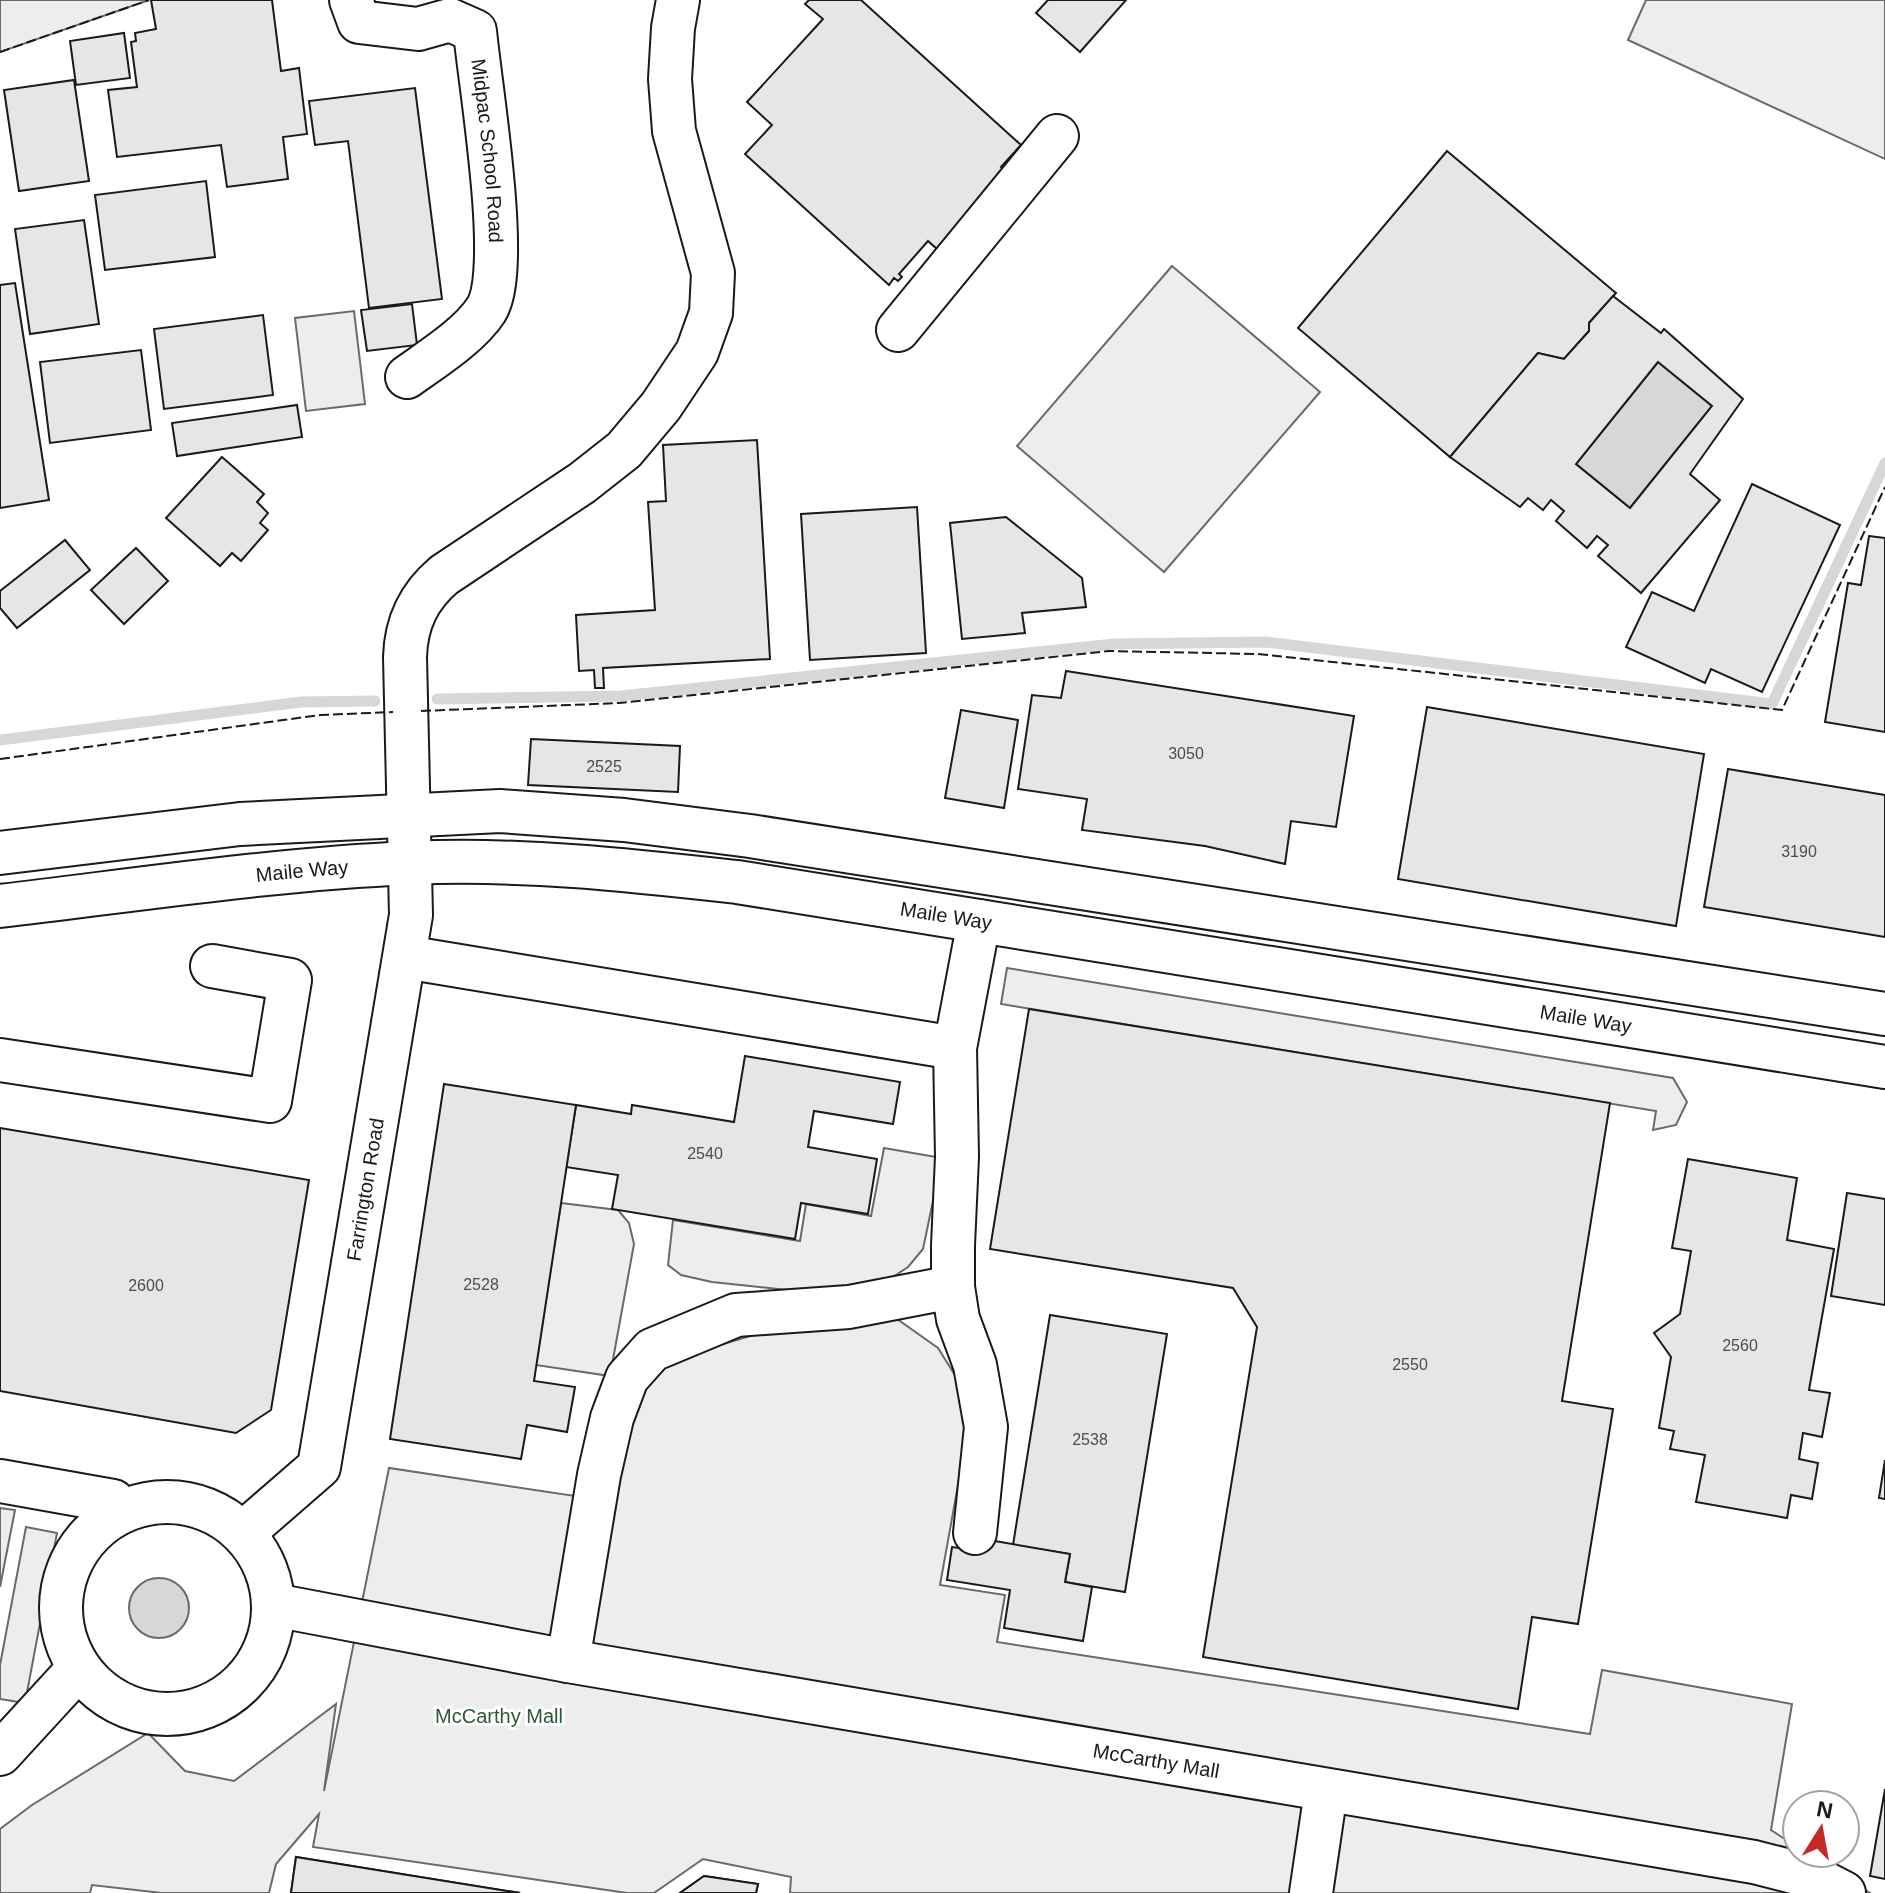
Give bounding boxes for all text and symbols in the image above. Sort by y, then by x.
street label: Midpac School Road [467,57,507,243]
house number: 3050 [1168,745,1204,762]
house number: 2525 [586,758,622,775]
house number: 3190 [1781,843,1817,860]
street label: Maile Way [255,856,349,886]
street label: Maile Way [899,897,994,934]
street label: Maile Way [1538,1001,1633,1037]
street label: Farrington Road [343,1116,388,1263]
house number: 2540 [687,1145,723,1162]
house number: 2528 [463,1276,499,1293]
house number: 2600 [128,1277,164,1294]
house number: 2560 [1722,1337,1758,1354]
house number: 2550 [1392,1356,1428,1373]
house number: 2538 [1072,1431,1108,1448]
park label: McCarthy Mall [435,1705,563,1727]
street label: McCarthy Mall [1091,1739,1221,1782]
north arrow [1781,1789,1861,1869]
text: N [1815,1796,1835,1824]

